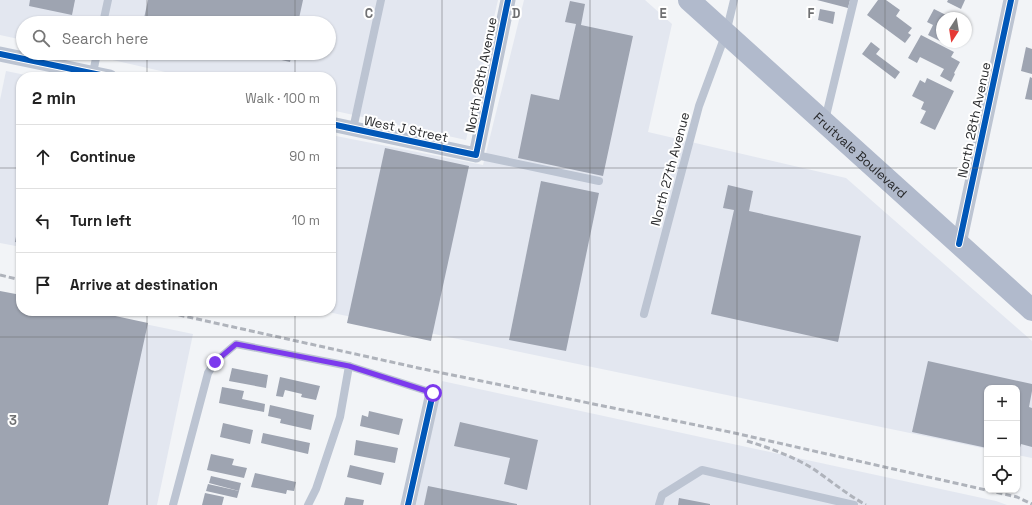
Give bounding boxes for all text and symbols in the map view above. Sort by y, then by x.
text: C [365,5,373,22]
text: D [512,5,521,22]
text: E [659,5,667,22]
text: F [808,5,815,22]
north arrow [936,12,972,48]
search box [16,16,336,60]
street label: North 26th Avenue [461,16,501,134]
icon: search [30,27,52,49]
text: Search here [62,29,148,48]
street label: North 28th Avenue [953,61,995,179]
text: 2 min [32,87,76,109]
text: Walk · 100 m [245,90,320,107]
street label: Fruitvale Boulevard [810,108,911,201]
street label: North 27th Avenue [647,110,693,228]
street label: West J Street [362,112,450,146]
icon: ahead [32,146,54,168]
text: Continue [70,147,136,166]
text: 90 m [289,148,320,165]
icon: left [32,210,54,232]
text: Turn left [70,211,132,230]
text: 10 m [292,212,320,229]
icon: arrive [32,274,54,296]
text: Arrive at destination [70,275,218,294]
route end [206,353,224,371]
route start [424,384,442,402]
map controls [984,385,1020,493]
button: + [984,385,1020,421]
text: 3 [9,412,17,429]
button: − [984,421,1020,457]
button: locate [984,457,1020,493]

